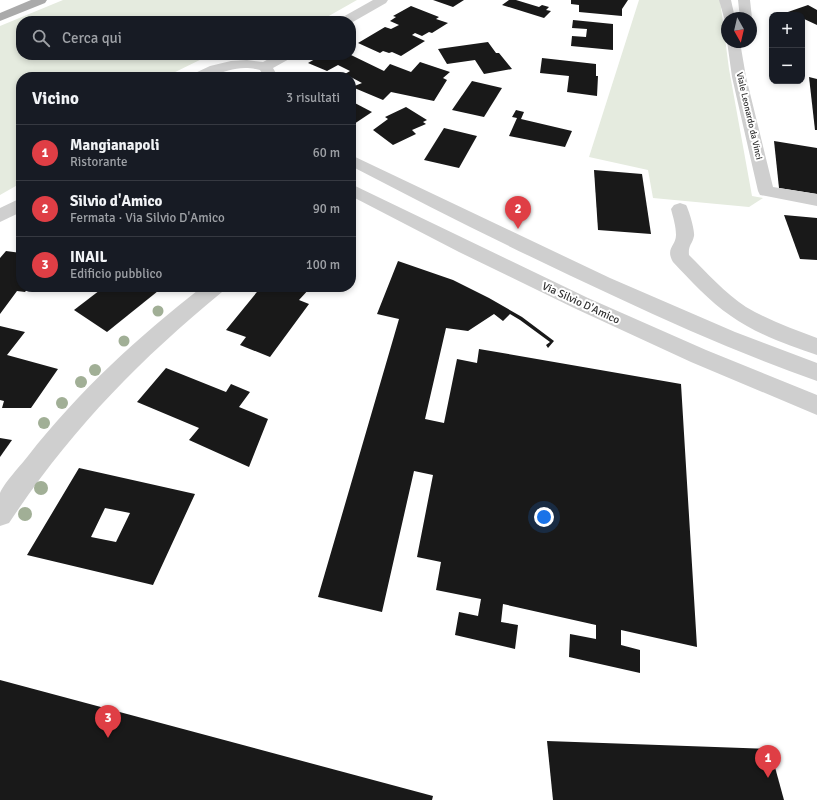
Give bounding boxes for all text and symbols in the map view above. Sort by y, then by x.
north arrow [721,12,757,48]
map controls [769,12,805,84]
button: + [769,12,805,48]
search box [16,16,356,60]
icon: search [30,27,52,49]
text: Cerca qui [62,29,122,47]
button: − [769,48,805,84]
street label: Viale Leonardo da Vinci [734,71,764,161]
text: Vicino [32,88,79,109]
text: 3 risultati [286,90,340,106]
text: Mangianapoli [70,136,159,154]
text: 1 [41,145,49,161]
text: 60 m [313,145,340,161]
text: Ristorante [70,154,128,170]
text: Silvio d'Amico [70,192,162,210]
pin: 2 [505,196,531,229]
text: 2 [41,201,49,217]
text: 90 m [313,201,340,217]
text: Fermata · Via Silvio D'Amico [70,210,225,226]
text: INAIL [70,248,107,266]
text: 3 [41,257,49,273]
text: 100 m [306,257,340,273]
text: Edificio pubblico [70,266,162,282]
street label: Via Silvio D'Amico [540,279,622,327]
your location [534,507,554,527]
pin: 3 [95,705,121,738]
pin: 1 [755,745,781,778]

